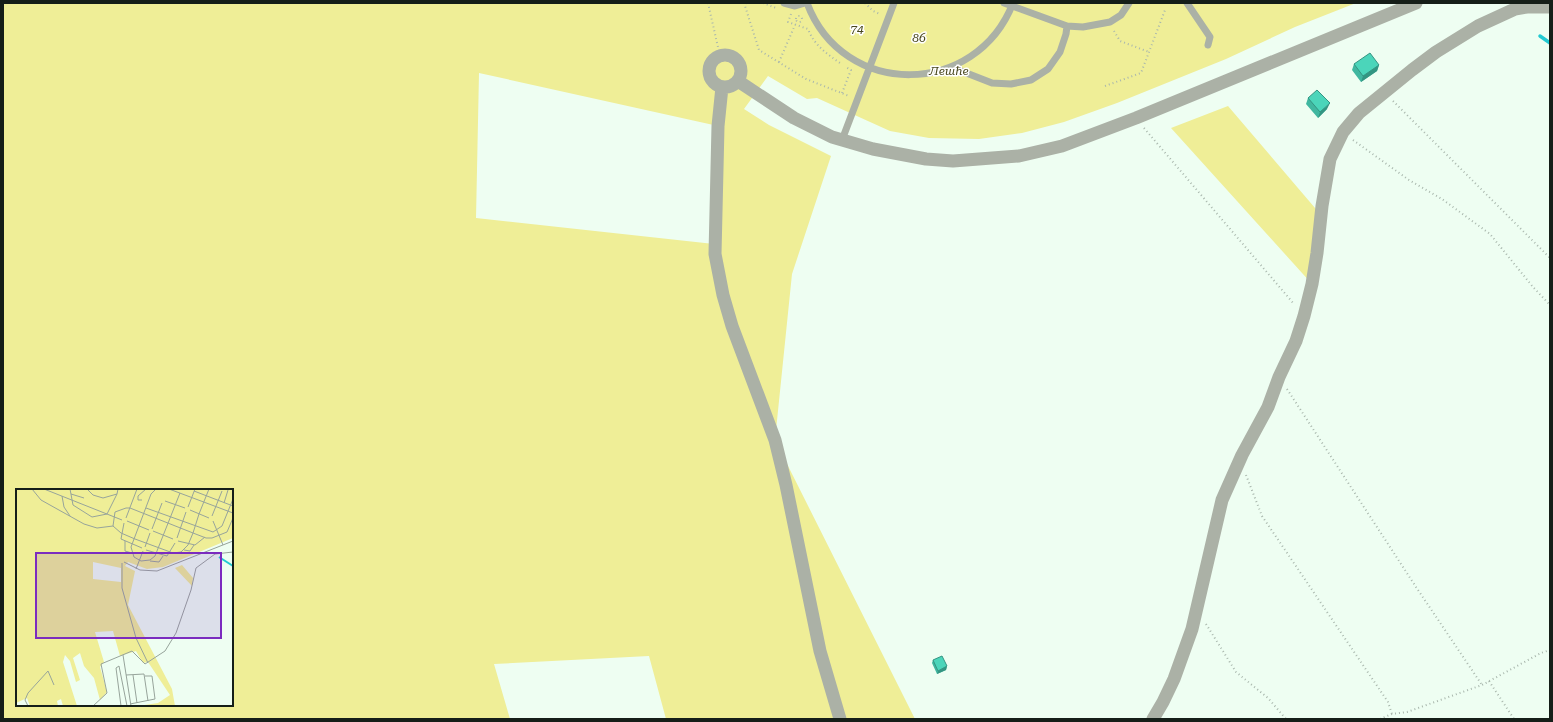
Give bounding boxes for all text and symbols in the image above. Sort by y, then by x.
park label: 74 [850,22,864,36]
park label: 86 [912,31,926,45]
park label: Лешће [928,64,969,78]
inset map [16,489,233,706]

